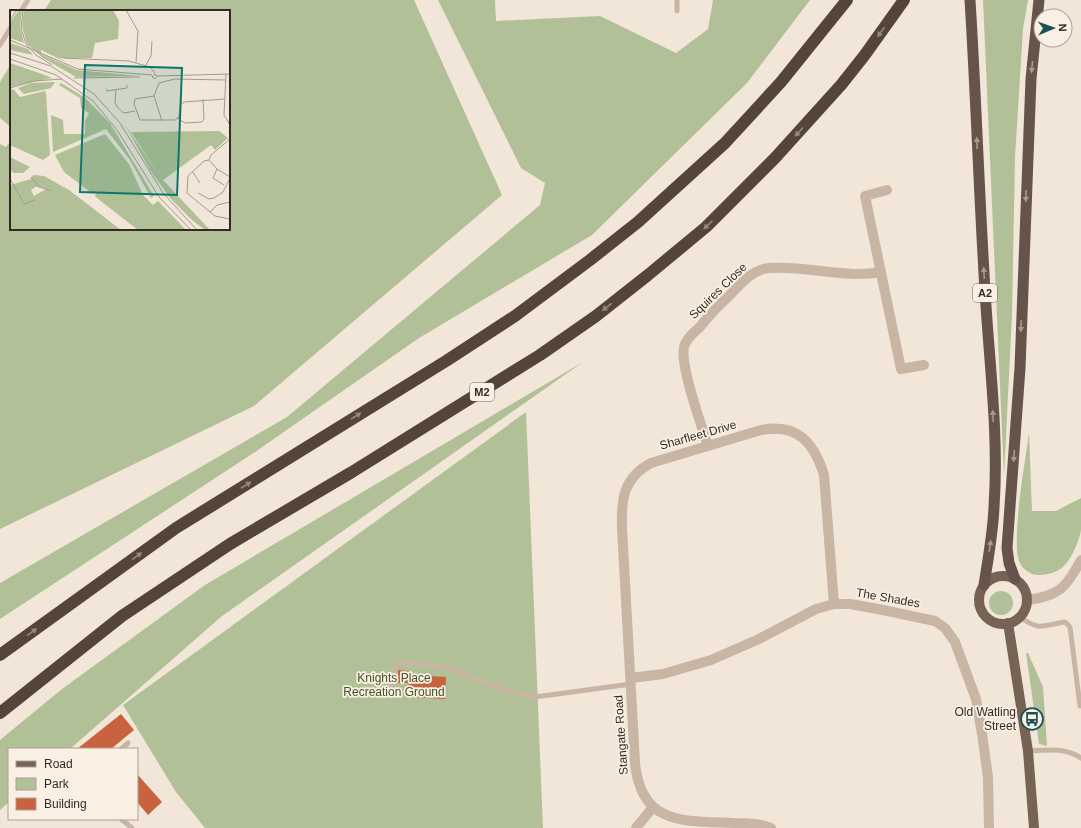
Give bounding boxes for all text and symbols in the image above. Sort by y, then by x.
north arrow [1033,8,1073,48]
inset map [10,10,230,230]
text: N [1057,23,1069,32]
one-way arrow [877,26,885,37]
one-way arrow [1029,61,1035,73]
one-way arrow [794,127,803,137]
one-way arrow [974,137,981,149]
one-way arrow [1023,190,1029,203]
one-way arrow [703,220,713,229]
street label: Squires Close [686,260,750,322]
one-way arrow [980,267,987,279]
road number: A2 [973,284,997,302]
one-way arrow [601,303,612,311]
one-way arrow [1018,320,1024,333]
road number: M2 [470,383,494,401]
one-way arrow [990,409,996,422]
one-way arrow [350,413,362,420]
street label: Sharfleet Drive [658,417,738,453]
one-way arrow [1010,450,1017,462]
one-way arrow [240,481,252,488]
one-way arrow [987,540,993,552]
one-way arrow [132,552,142,560]
street label: The Shades [855,585,921,611]
one-way arrow [26,628,37,636]
park label: Knights Place Recreation Ground [343,671,445,699]
street label: Stangate Road [611,695,631,775]
place label: Old Watling Street [954,705,1017,733]
bus stop icon: Old Watling Street [1019,706,1045,732]
legend [8,748,138,820]
text: Road [44,757,73,771]
text: Park [44,777,70,791]
text: Building [44,797,87,811]

